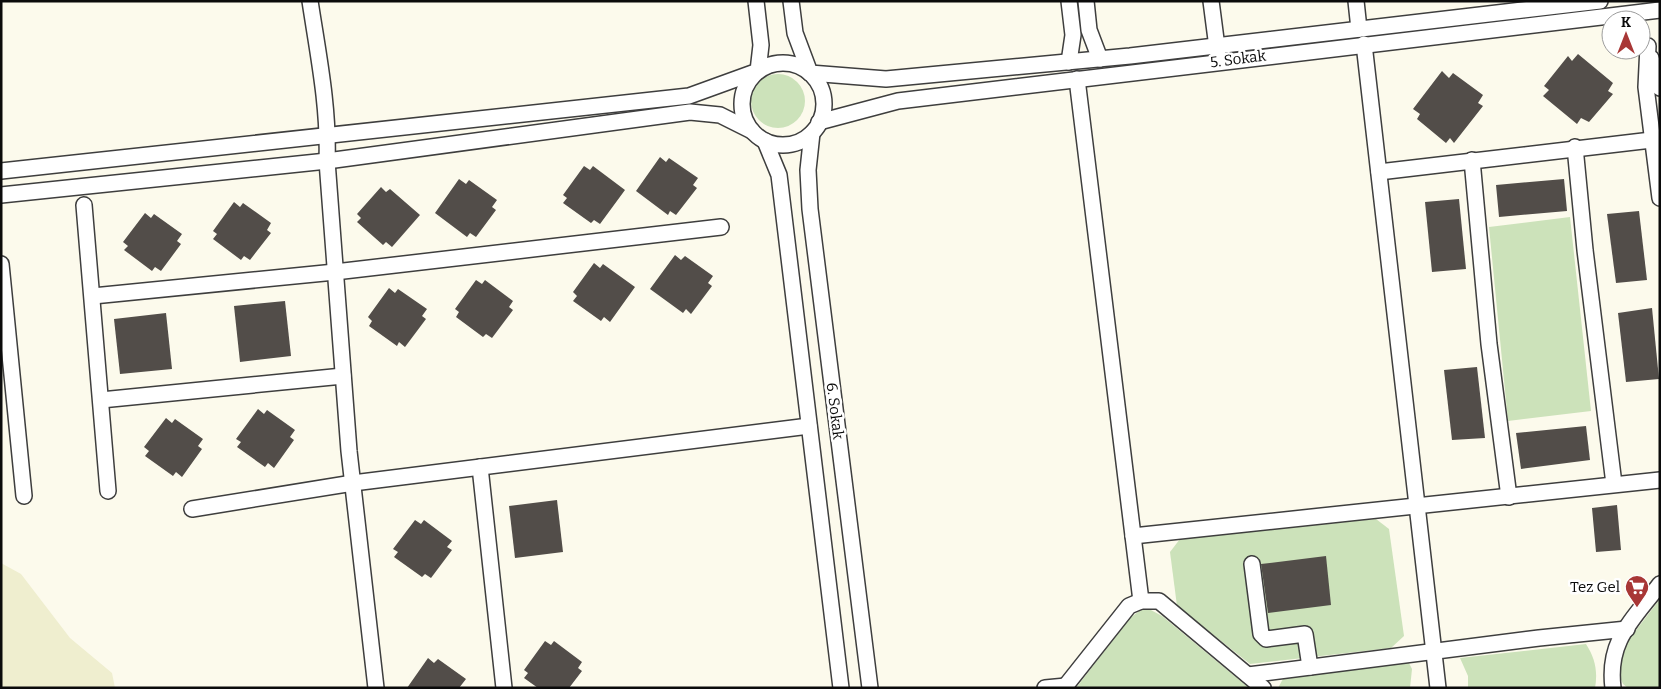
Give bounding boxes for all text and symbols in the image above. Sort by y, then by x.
north arrow [1601,10,1651,60]
text: K [1621,14,1631,31]
street label: 5. Sokak [1209,47,1267,71]
street label: 6. Sokak [823,382,847,441]
supermarket icon: Tez Gel [1624,574,1650,608]
place label: Tez Gel [1570,578,1620,596]

